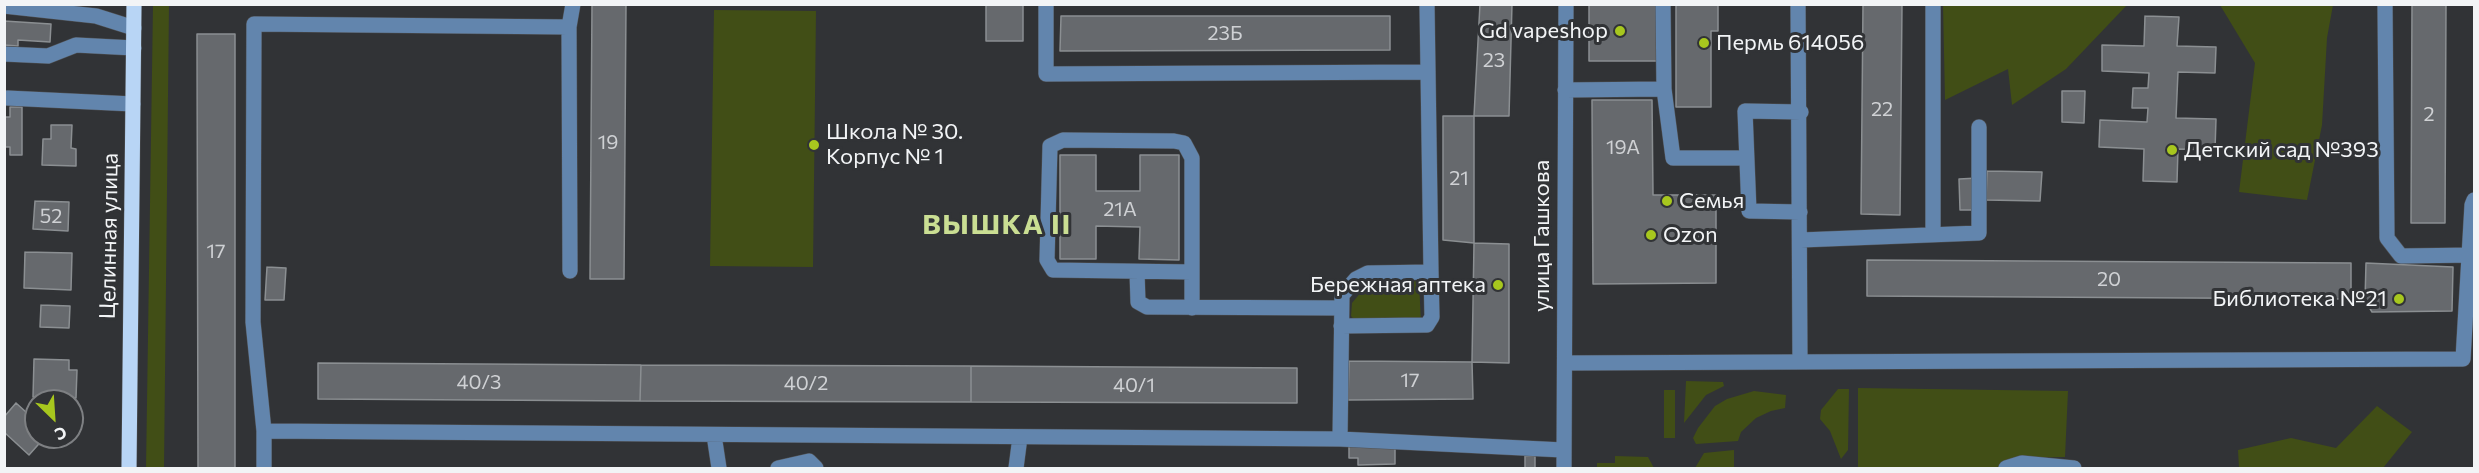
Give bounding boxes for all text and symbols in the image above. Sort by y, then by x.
place label: Gd vapeshop [1479,18,1608,44]
house number: 23Б [1207,21,1243,45]
marker: Gd vapeshop [1613,24,1627,38]
place label: Пермь 614056 [1716,30,1864,56]
marker: Пермь 614056 [1697,36,1711,50]
house number: 23 [1483,48,1505,72]
house number: 22 [1871,97,1893,121]
house number: 2 [2423,102,2435,126]
place label: Школа № 30. Корпус № 1 [826,119,963,170]
house number: 19 [598,130,618,154]
house number: 19А [1606,135,1640,159]
place label: Детский сад №393 [2184,137,2379,163]
marker: Школа № 30. Корпус № 1 [807,138,821,152]
marker: Детский сад №393 [2165,143,2179,157]
street label: Целинная улица [94,153,124,319]
street label: улица Гашкова [1529,160,1555,312]
house number: 21 [1449,166,1469,190]
place label: Семья [1679,188,1744,214]
marker: Семья [1660,194,1674,208]
house number: 21А [1103,197,1137,221]
house number: 52 [40,204,62,228]
district label: ВЫШКА II [922,208,1072,242]
place label: Ozon [1663,222,1718,248]
marker: Ozon [1644,228,1658,242]
house number: 17 [206,239,226,263]
house number: 20 [2097,267,2121,291]
place label: Бережная аптека [1310,272,1486,298]
marker: Бережная аптека [1491,278,1505,292]
place label: Библиотека №21 [2213,286,2387,312]
marker: Библиотека №21 [2392,292,2406,306]
house number: 17 [1400,368,1420,392]
house number: 40/3 [457,370,501,394]
house number: 40/2 [784,371,828,395]
house number: 40/1 [1113,373,1155,397]
north arrow [24,389,84,449]
text: С [52,423,70,445]

